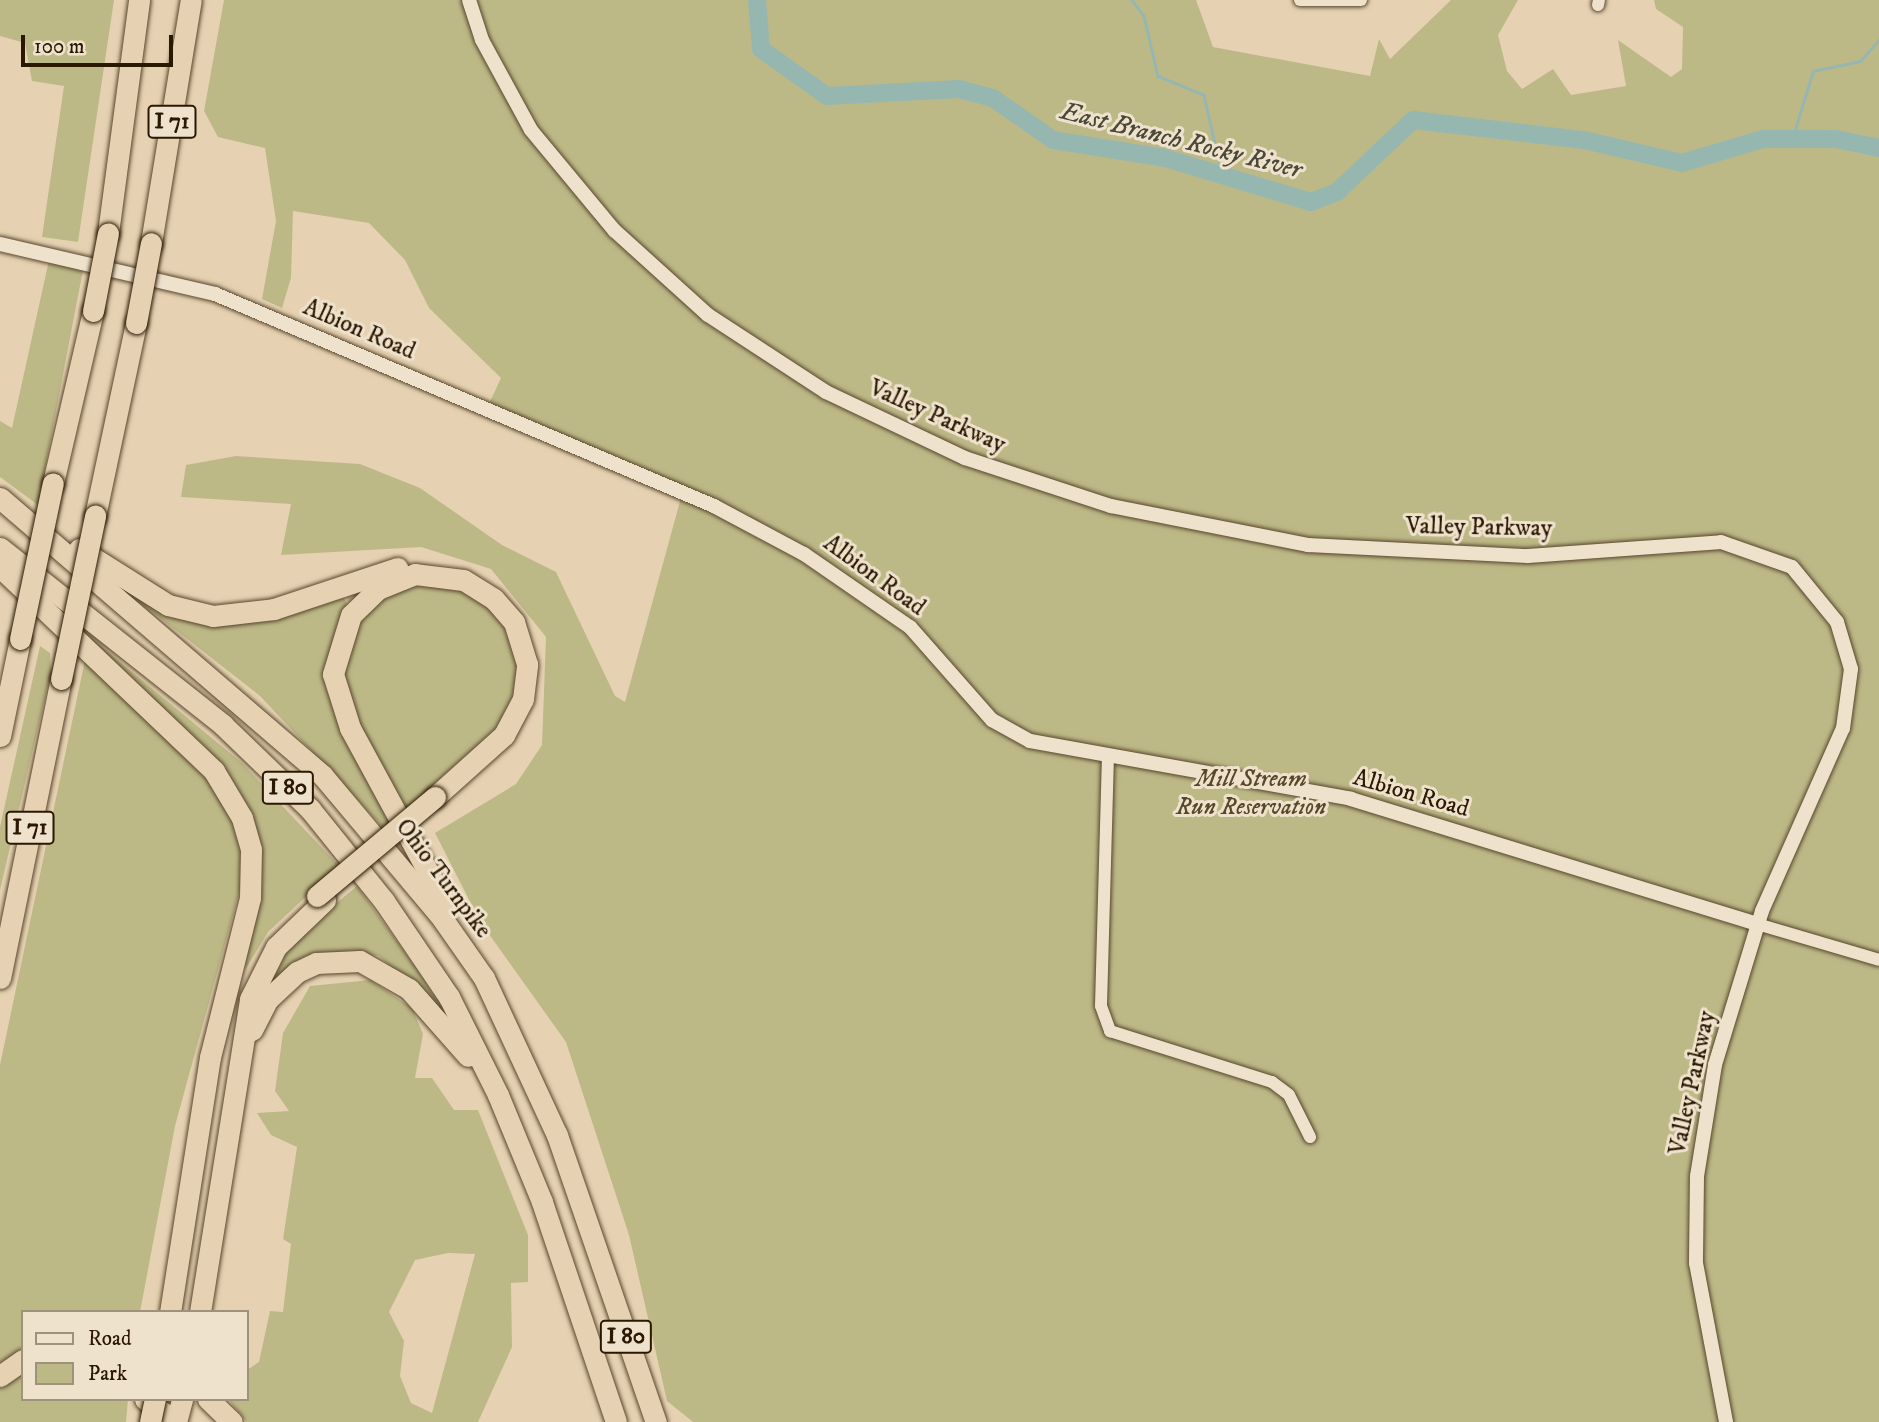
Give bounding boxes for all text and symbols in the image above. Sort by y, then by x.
scale bar [24,21,177,65]
text: 100 m [34,34,85,60]
water label: East Branch Rocky River [1057,96,1305,186]
road number: I 71 [148,102,196,141]
street label: Albion Road [299,294,419,366]
street label: Valley Parkway [864,374,1010,460]
street label: Valley Parkway [1406,512,1552,544]
street label: Albion Road [817,529,931,623]
street label: Albion Road [1350,764,1472,824]
park label: Mill Stream Run Reservation [1176,766,1326,822]
road number: I 80 [262,768,314,808]
road number: I 71 [5,808,54,848]
street label: Ohio Turnpike [389,814,497,944]
street label: Valley Parkway [1664,1008,1722,1158]
legend [21,1310,248,1401]
road number: I 80 [600,1318,652,1356]
text: Road [88,1326,132,1352]
text: Park [88,1361,127,1387]

